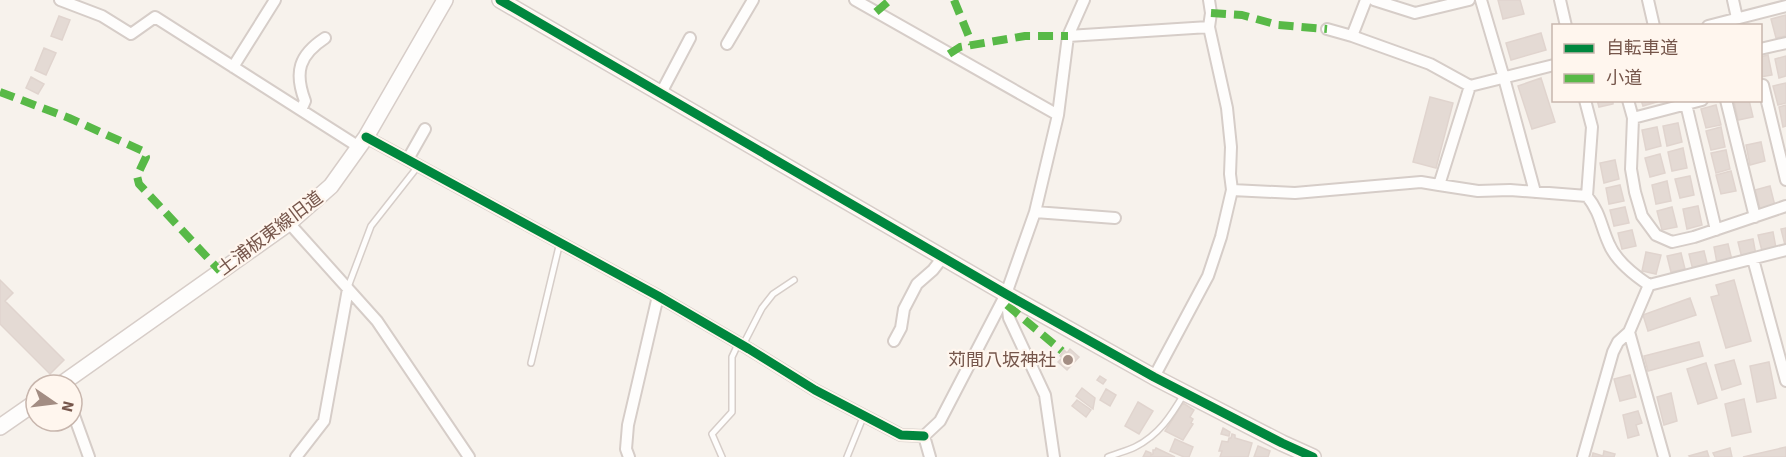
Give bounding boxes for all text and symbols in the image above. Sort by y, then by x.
legend [1552,24,1762,102]
text: 自転車道 [1606,36,1678,61]
text: 小道 [1606,66,1642,91]
street label: 土浦板東線旧道 [212,186,328,281]
place label: 苅間八坂神社 [948,348,1056,373]
marker: 苅間八坂神社 [1061,353,1075,367]
north arrow [24,373,84,433]
text: N [56,399,80,414]

